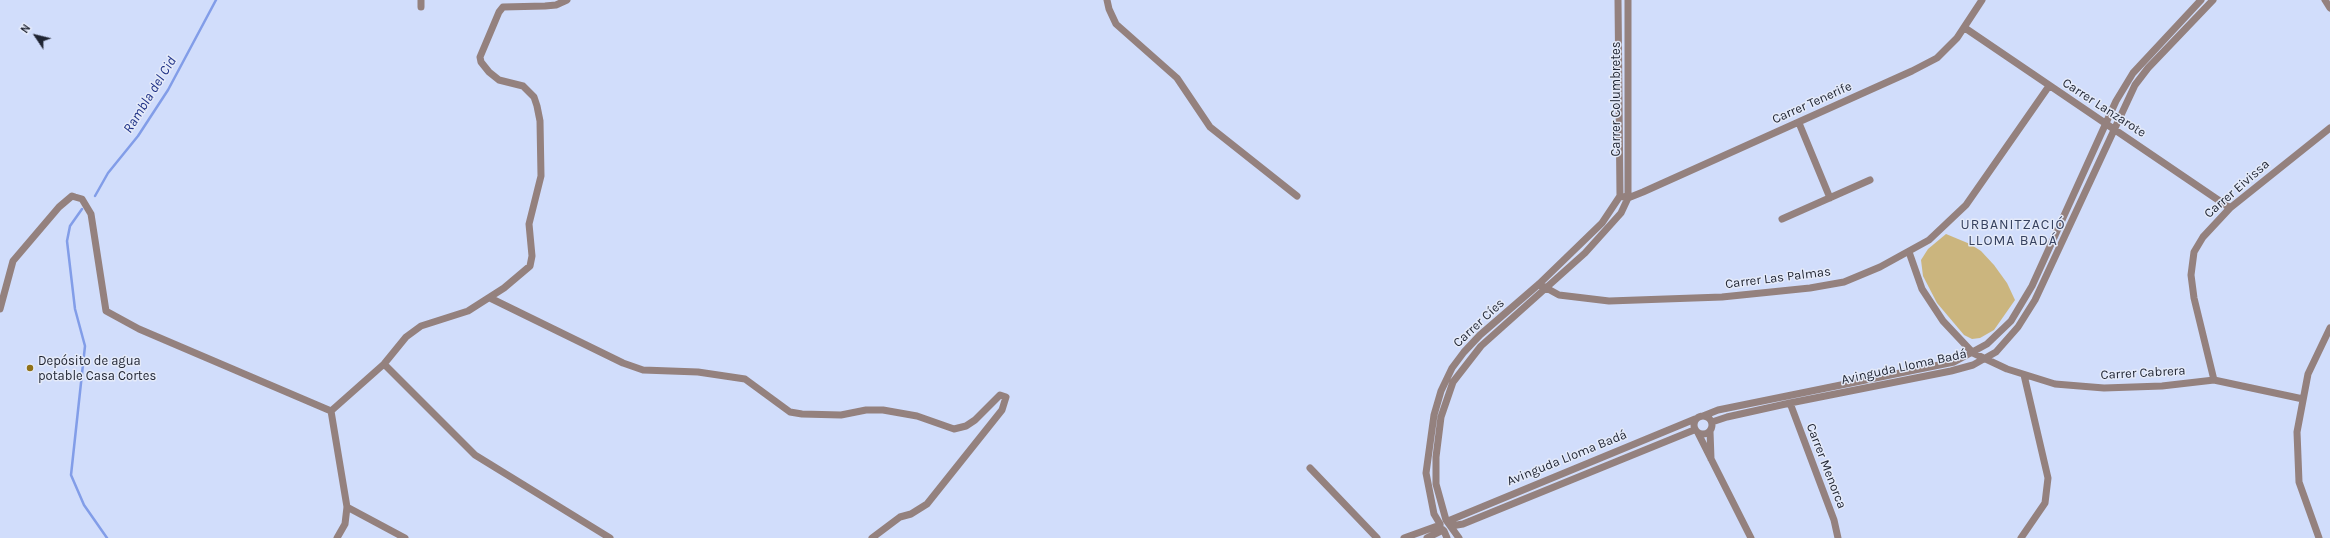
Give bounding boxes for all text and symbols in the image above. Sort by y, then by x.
north arrow [16,16,56,56]
text: N [18,22,33,36]
street label: Carrer Columbretes [1608,41,1624,157]
water label: Rambla del Cid [120,54,180,136]
street label: Carrer Lanzarote [2059,75,2149,141]
street label: Carrer Tenerife [1770,79,1854,127]
street label: Carrer Eivissa [2201,156,2273,222]
district label: URBANITZACIÓ LLOMA BADÁ [1961,217,2065,250]
street label: Carrer Las Palmas [1724,264,1832,292]
street label: Carrer Cíes [1450,295,1508,351]
street label: Avinguda Lloma Badá [1840,346,1968,388]
place label: Depósito de agua potable Casa Cortes [38,353,156,384]
marker: Depósito de agua potable Casa Cortes [25,363,35,373]
street label: Carrer Cabrera [2100,363,2186,383]
street label: Carrer Menorca [1803,421,1849,511]
street label: Avinguda Lloma Badá [1505,427,1629,489]

